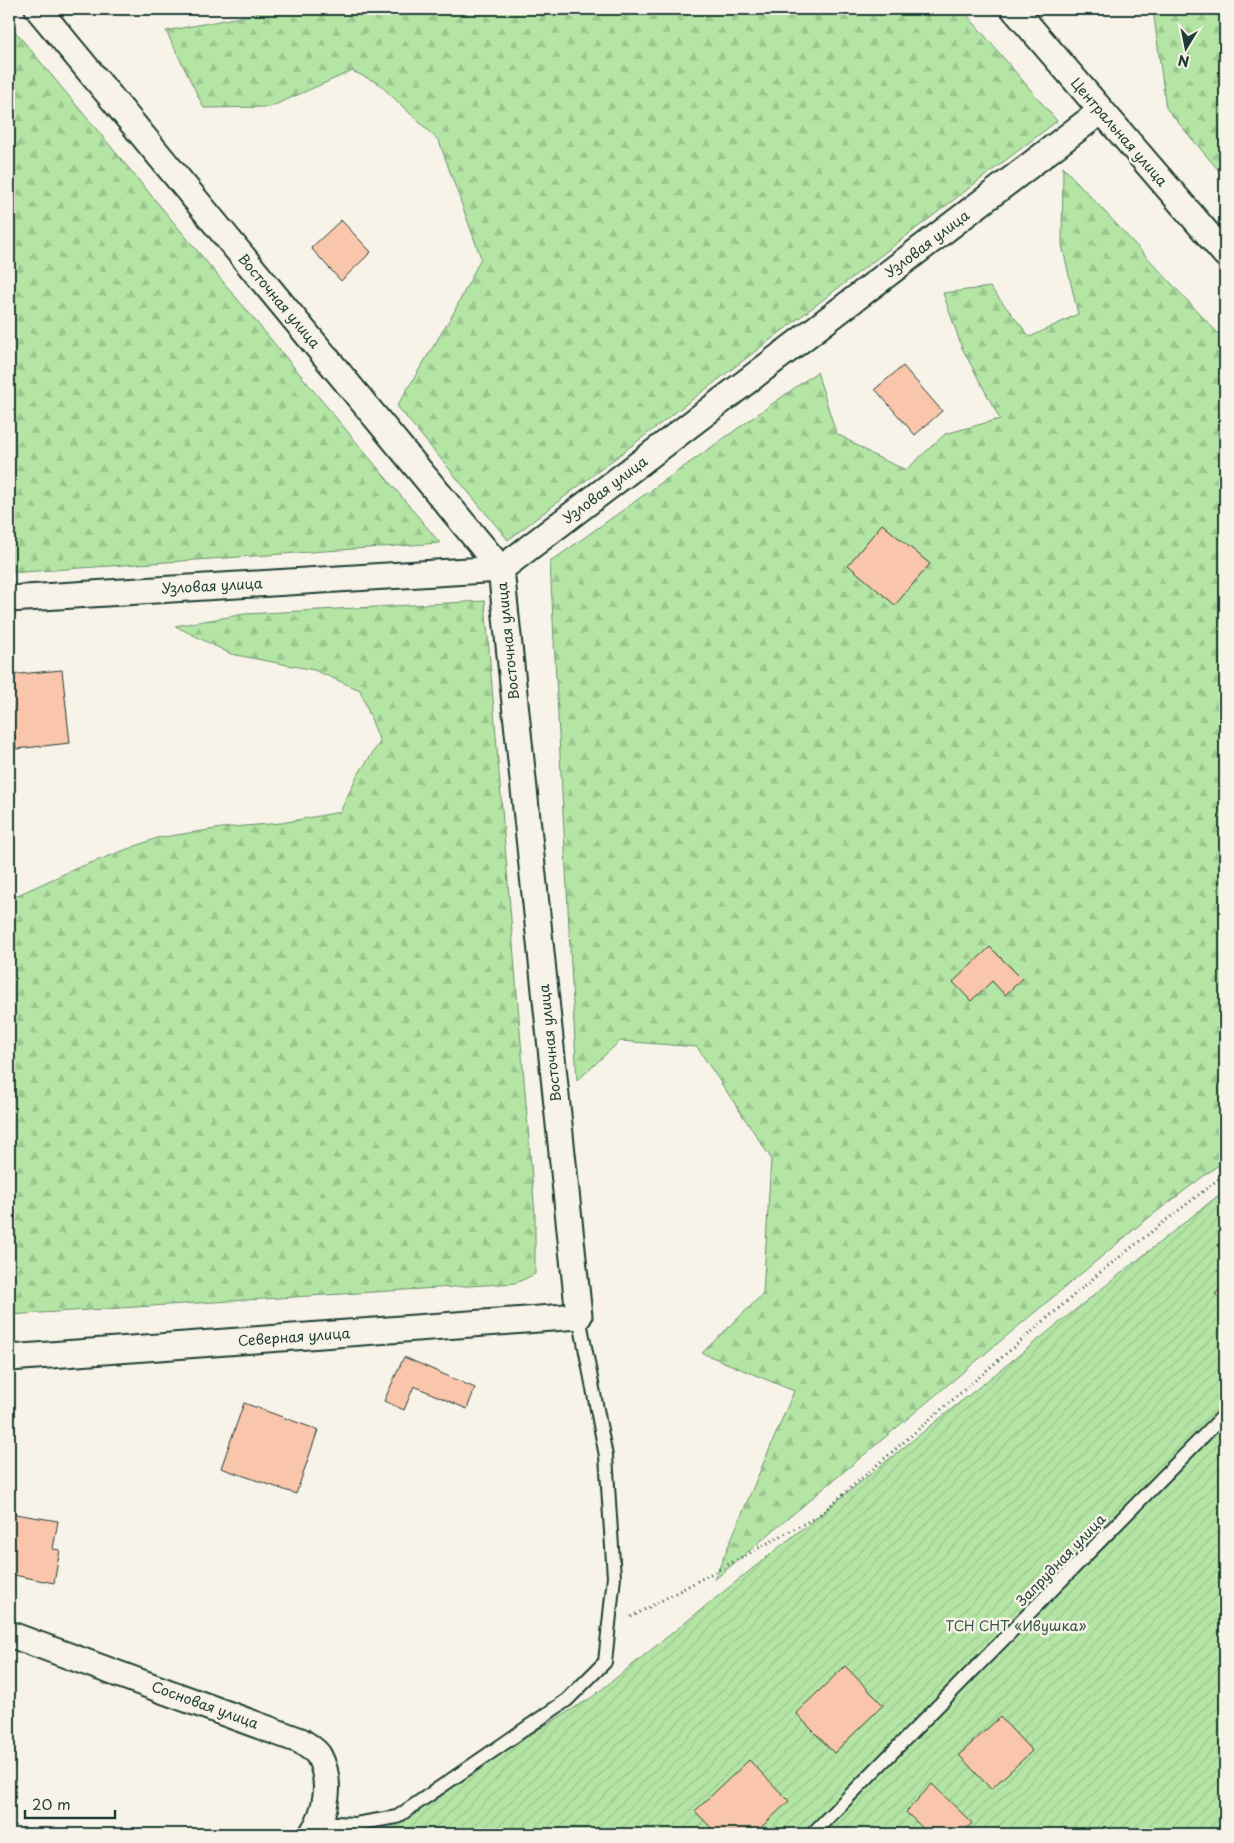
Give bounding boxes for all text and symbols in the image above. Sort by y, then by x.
north arrow [1162,22,1212,72]
text: N [1176,50,1191,73]
street label: Центральная улица [1066,73,1173,191]
street label: Узловая улица [880,205,974,282]
street label: Восточная улица [233,249,326,353]
street label: Узловая улица [558,451,652,528]
street label: Узловая улица [161,572,263,599]
street label: Восточная улица [491,581,524,701]
street label: Восточная улица [533,983,566,1103]
street label: Северная улица [237,1322,351,1351]
street label: Запрудная улица [1011,1509,1110,1610]
park label: ТСН СНТ «Ивушка» [946,1615,1086,1636]
street label: Сосновая улица [149,1675,262,1734]
scale bar [25,1788,115,1820]
text: 20 m [32,1792,71,1815]

